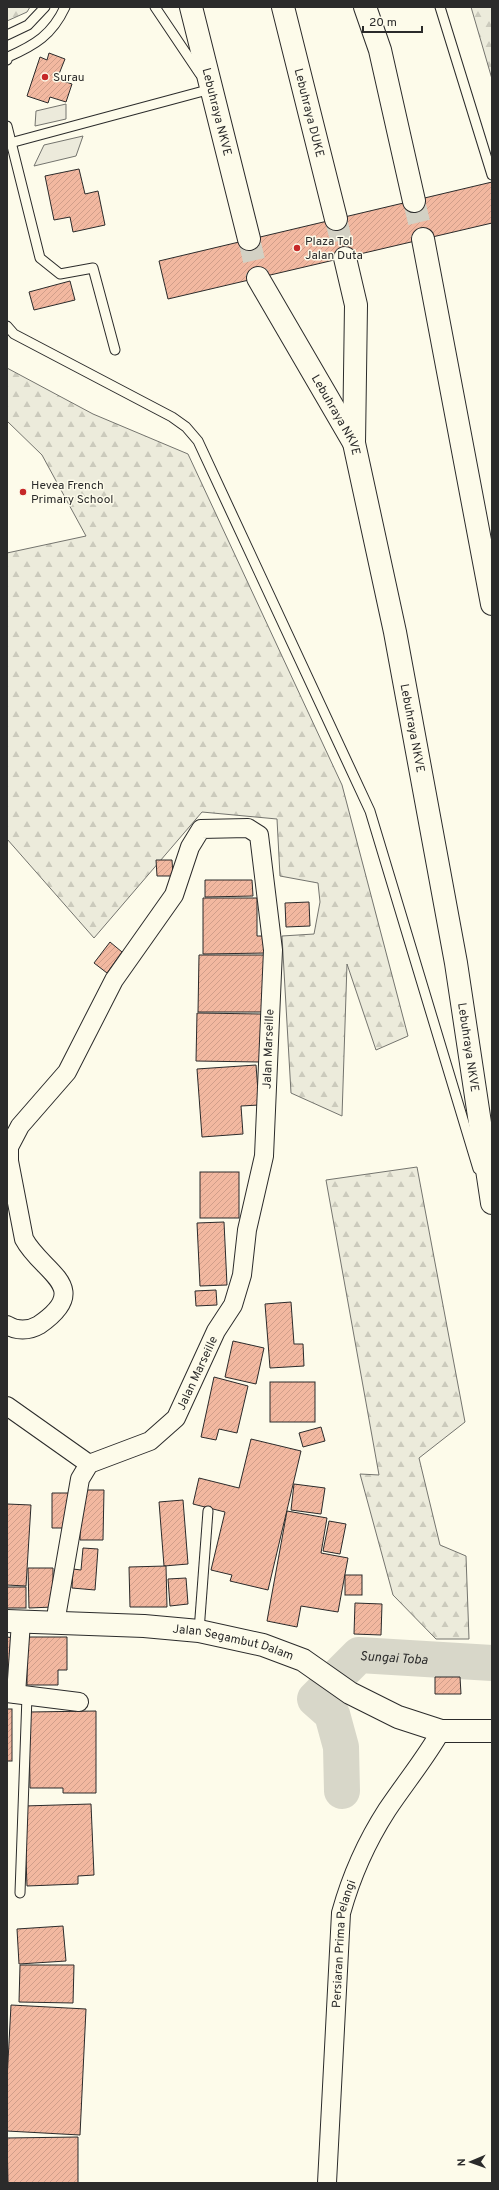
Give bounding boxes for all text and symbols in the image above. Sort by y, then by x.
scale bar [363,8,422,34]
text: 20 m [369,15,397,31]
street label: Lebuhraya NKVE [198,66,235,158]
street label: Lebuhraya DUKE [290,67,327,159]
place label: Surau [53,70,85,86]
marker: Surau [40,72,50,82]
place label: Plaza Tol Jalan Duta [305,234,363,264]
marker: Plaza Tol Jalan Duta [292,243,302,253]
street label: Lebuhraya NKVE [307,372,363,457]
place label: Hevea French Primary School [31,478,114,508]
marker: Hevea French Primary School [18,487,28,497]
street label: Lebuhraya NKVE [396,682,428,774]
street label: Lebuhraya NKVE [453,1002,482,1093]
street label: Jalan Marseille [260,1009,278,1089]
street label: Jalan Marseille [174,1334,222,1413]
street label: Jalan Segambut Dalam [172,1622,296,1665]
water label: Sungai Toba [359,1649,428,1669]
street label: Persiaran Prima Pelangi [329,1878,360,2008]
north arrow [451,2142,491,2182]
text: N [455,2158,469,2167]

